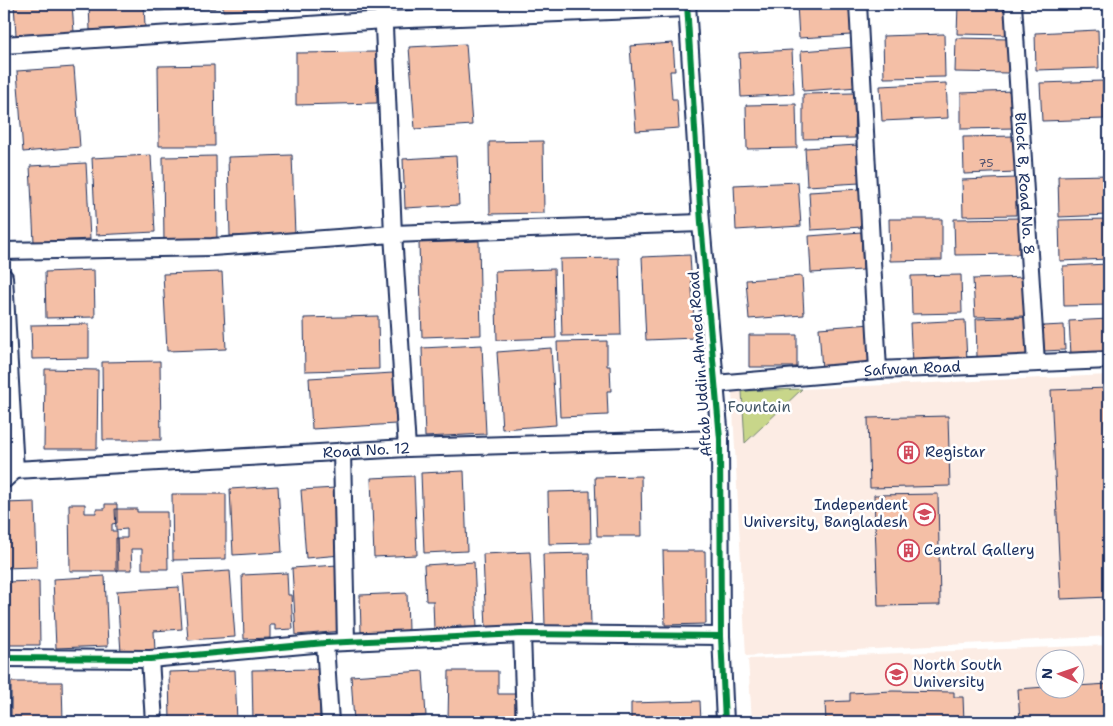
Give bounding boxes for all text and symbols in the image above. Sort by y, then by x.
street label: Block B, Road No. 8 [1010,112,1039,255]
house number: 75 [978,155,994,171]
street label: Aftab Uddin Ahmed Road [683,270,716,458]
street label: Safwan Road [863,356,962,381]
park label: Fountain [727,397,791,417]
street label: Road No. 12 [322,438,411,463]
building icon: Registar [897,440,921,464]
place label: Registar [925,442,986,462]
place label: Independent University, Bangladesh [743,495,908,532]
school or university icon: Independent University, Bangladesh [912,502,936,526]
building icon: Central Gallery [896,538,920,562]
place label: Central Gallery [924,540,1035,560]
north arrow [1036,648,1086,698]
place label: North South University [913,655,1002,692]
school or university icon: North South University [885,662,909,686]
text: N [1038,668,1056,679]

